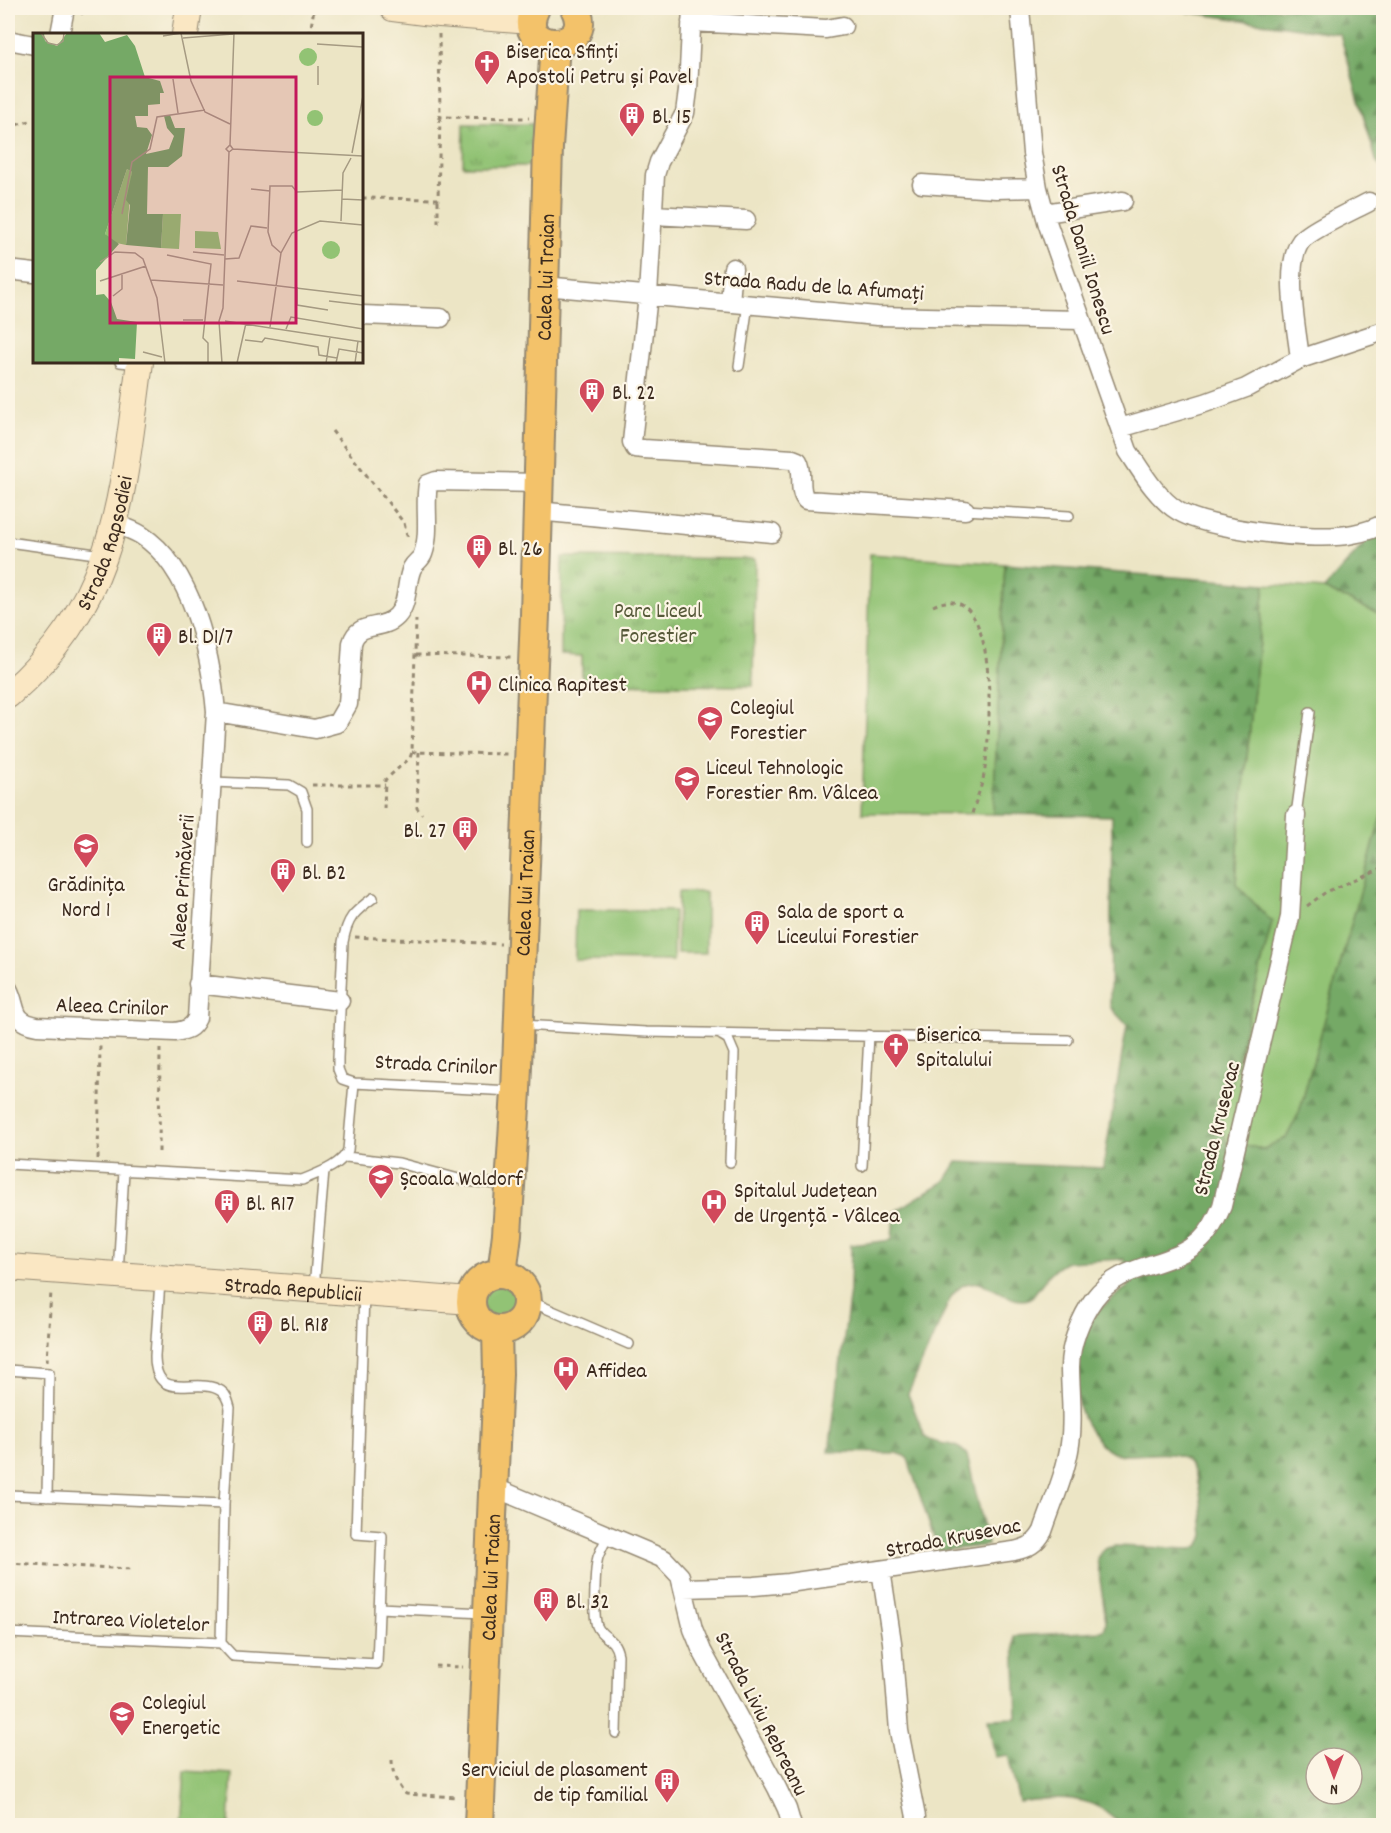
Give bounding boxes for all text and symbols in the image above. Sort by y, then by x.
inset map [33,33,363,363]
place label: Biserica Sfinți Apostoli Petru și Pavel [506,38,693,94]
church icon: Biserica Sfinți Apostoli Petru și Pavel [472,48,502,86]
building icon: Bl. 15 [617,100,647,138]
place label: Bl. 15 [652,103,691,134]
street label: Strada Daniil Ionescu [1041,161,1122,339]
street label: Calea lui Traian [531,213,565,341]
street label: Strada Radu de la Afumați [703,264,925,311]
building icon: Bl. 22 [577,376,607,414]
place label: Bl. 22 [612,379,656,410]
street label: Strada Rapsodiei [70,474,143,617]
building icon: Bl. 26 [464,532,494,570]
place label: Bl. 26 [498,535,543,566]
park label: Parc Liceul Forestier [614,597,702,653]
building icon: Bl. D1/7 [144,620,174,658]
place label: Bl. D1/7 [178,623,233,654]
hospital icon: Clinica Rapitest [464,668,494,706]
place label: Clinica Rapitest [498,671,627,702]
place label: Colegiul Forestier [730,694,808,750]
school or university icon: Colegiul Forestier [695,704,725,742]
place label: Liceul Tehnologic Forestier Rm. Vâlcea [706,754,879,810]
school or university icon: Liceul Tehnologic Forestier Rm. Vâlcea [672,764,702,802]
street label: Aleea Primăverii [164,814,205,951]
building icon: Bl. 27 [450,814,480,852]
place label: Bl. 27 [404,817,446,848]
street label: Calea lui Traian [509,829,545,957]
school or university icon: Grădinița Nord 1 [71,831,101,869]
building icon: Bl. B2 [268,856,298,894]
place label: Bl. B2 [302,859,346,890]
place label: Grădinița Nord 1 [47,871,125,927]
place label: Sala de sport a Liceului Forestier [777,898,919,954]
building icon: Sala de sport a Liceului Forestier [742,908,772,946]
street label: Aleea Crinilor [55,991,169,1026]
place label: Biserica Spitalului [916,1021,992,1077]
church icon: Biserica Spitalului [881,1031,911,1069]
street label: Strada Crinilor [374,1048,499,1085]
street label: Strada Krusevac [1187,1058,1250,1199]
school or university icon: Școala Waldorf [366,1162,396,1200]
place label: Școala Waldorf [400,1165,524,1196]
place label: Spitalul Județean de Urgență - Vâlcea [734,1177,900,1233]
building icon: Bl. R17 [212,1187,242,1225]
hospital icon: Spitalul Județean de Urgență - Vâlcea [699,1187,729,1225]
place label: Bl. R17 [246,1190,294,1221]
street label: Strada Republicii [223,1271,363,1312]
building icon: Bl. R18 [245,1308,275,1346]
place label: Bl. R18 [280,1311,329,1342]
hospital icon: Affidea [551,1354,581,1392]
place label: Affidea [586,1357,647,1388]
street label: Strada Krusevac [883,1511,1024,1568]
street label: Calea lui Traian [475,1513,511,1642]
building icon: Bl. 32 [531,1585,561,1623]
place label: Bl. 32 [566,1588,610,1619]
street label: Intrarea Violetelor [52,1603,211,1642]
street label: Strada Liviu Rebreanu [705,1627,815,1802]
place label: Colegiul Energetic [142,1689,220,1745]
school or university icon: Colegiul Energetic [107,1699,137,1737]
north arrow [1304,1746,1364,1806]
place label: Serviciul de plasament de tip familial [461,1756,648,1812]
building icon: Serviciul de plasament de tip familial [652,1766,682,1804]
text: N [1330,1777,1338,1800]

